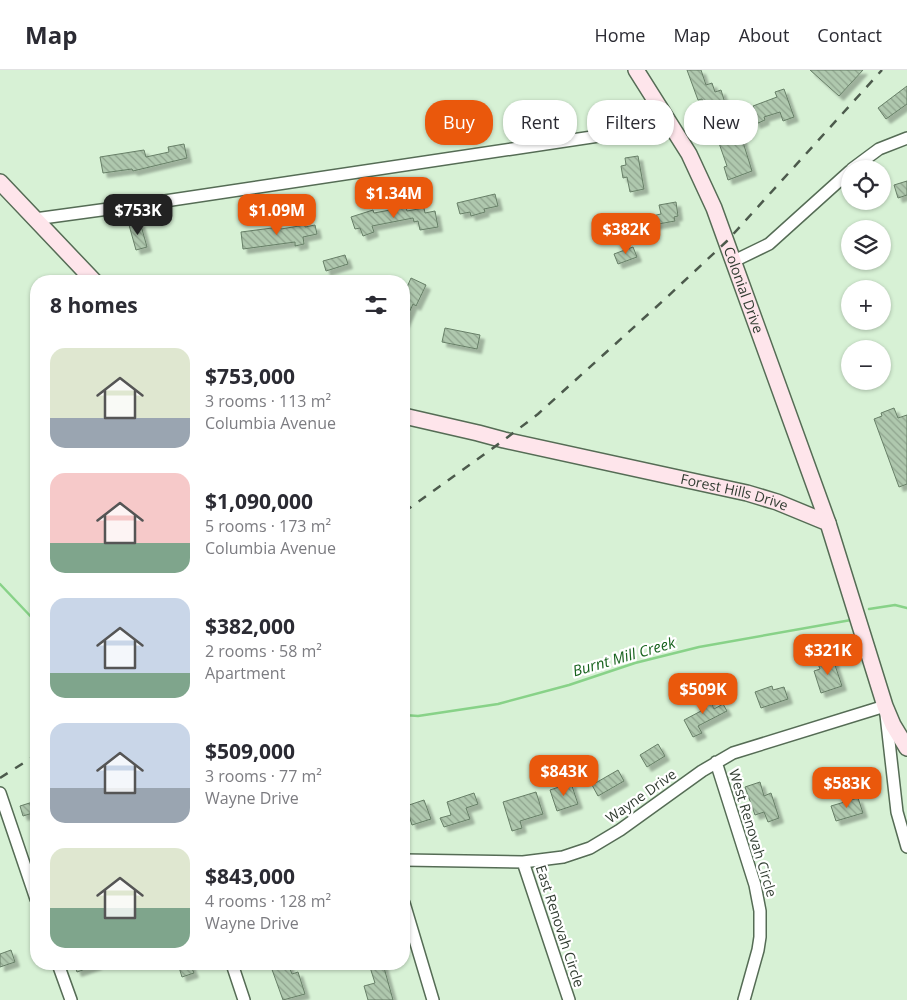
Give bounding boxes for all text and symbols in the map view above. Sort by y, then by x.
text: Map [25,18,77,51]
text: Home [595,23,645,47]
text: Map [673,23,711,47]
text: About [739,23,789,47]
text: Contact [817,23,882,47]
chip: Buy [425,100,493,145]
chip: Rent [503,100,577,145]
chip: Filters [587,100,674,145]
chip: New [684,100,758,145]
map controls [841,160,891,390]
button: locate [841,160,891,210]
pin: $1.34M [353,176,435,219]
text: $1.34M [366,182,422,204]
pin: $753K [103,194,173,236]
pin: $1.09M [236,194,318,236]
text: $753K [114,199,162,221]
text: $1.09M [249,199,305,221]
pin: $382K [591,212,661,255]
text: $382K [602,218,650,240]
button: layers [841,220,891,270]
street label: Colonial Drive [720,244,769,336]
button: + [841,280,891,330]
text: 8 homes [50,291,138,319]
icon: filters [362,291,390,319]
button: − [841,340,891,390]
text: $753,000 [205,362,295,390]
icon: home [90,368,150,428]
text: 3 rooms · 113 m² [205,390,331,412]
text: Columbia Avenue [205,412,336,434]
street label: Forest Hills Drive [679,469,791,515]
text: $1,090,000 [205,487,313,515]
icon: home [90,493,150,553]
text: 5 rooms · 173 m² [205,515,331,537]
text: Columbia Avenue [205,537,336,559]
text: $382,000 [205,612,295,640]
icon: home [90,618,150,678]
water label: Burnt Mill Creek [570,632,678,680]
pin: $321K [793,634,863,676]
text: $321K [804,639,852,661]
text: 2 rooms · 58 m² [205,640,322,662]
text: Apartment [205,662,285,684]
pin: $509K [668,672,738,715]
text: $509K [679,678,727,700]
text: $509,000 [205,737,295,765]
icon: home [90,743,150,803]
pin: $843K [529,754,599,797]
text: $843K [540,760,588,782]
street label: Wayne Drive [602,764,680,827]
text: 3 rooms · 77 m² [205,765,322,787]
pin: $583K [812,766,882,809]
street label: West Renovah Circle [725,767,782,899]
text: $583K [823,772,871,794]
text: Wayne Drive [205,787,299,809]
text: $843,000 [205,862,295,890]
street label: East Renovah Circle [532,862,589,990]
icon: home [90,868,150,928]
text: 4 rooms · 128 m² [205,890,331,912]
text: Wayne Drive [205,912,299,934]

